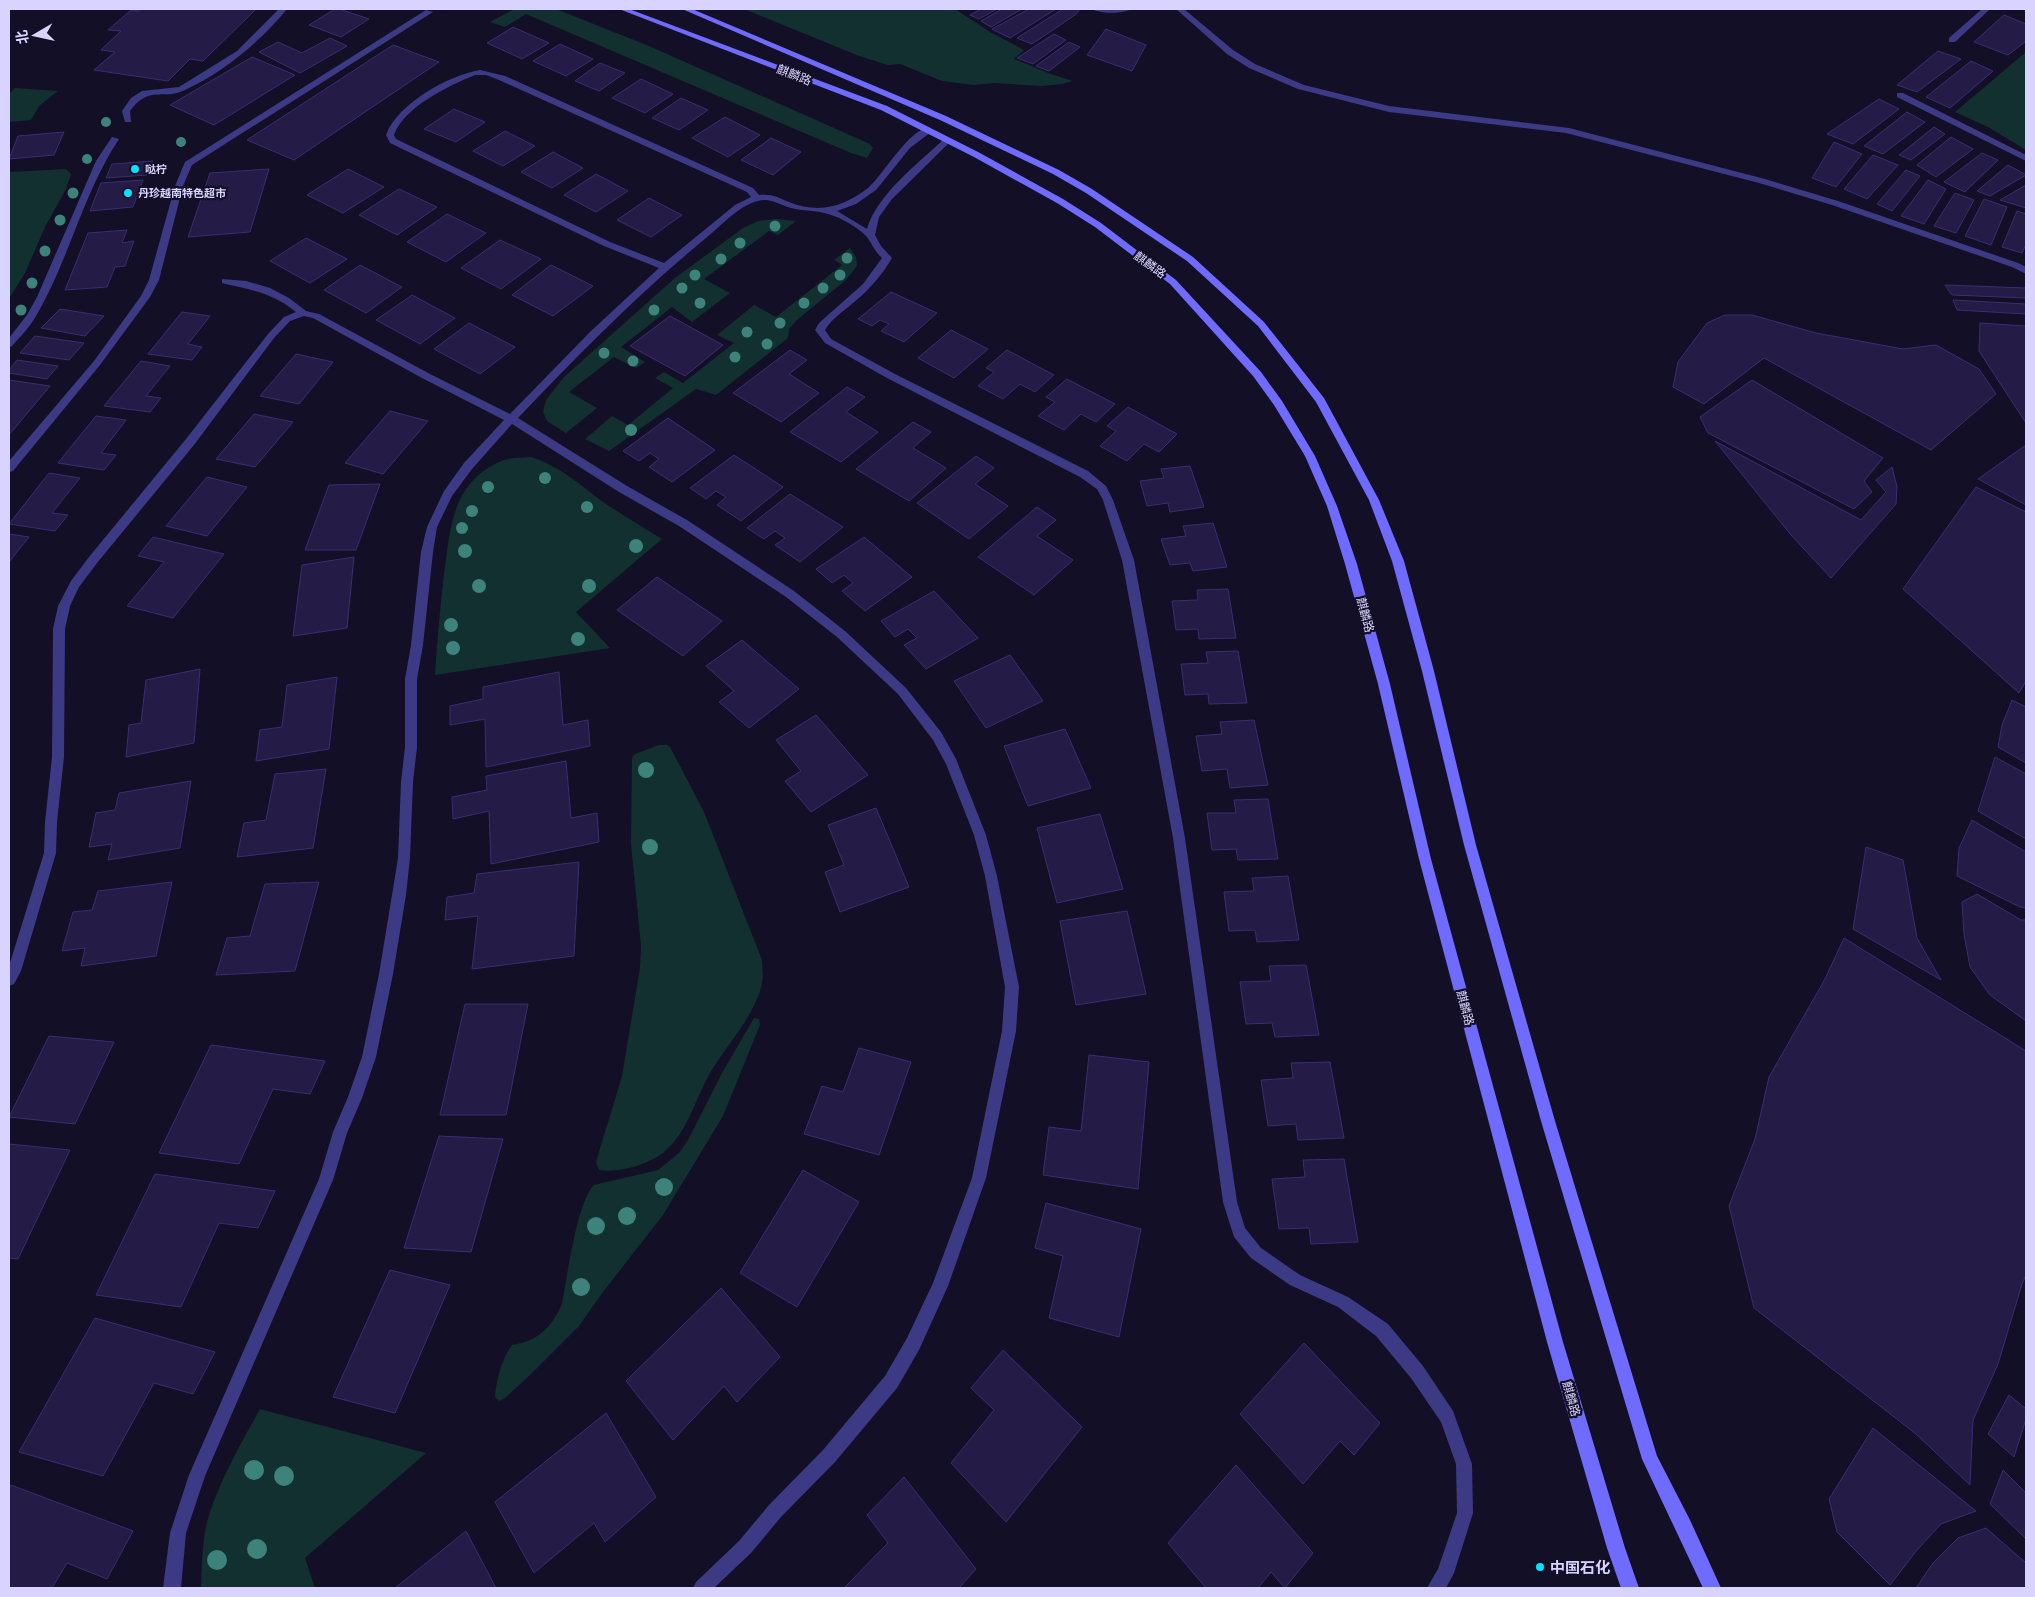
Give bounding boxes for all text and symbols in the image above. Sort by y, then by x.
north arrow [10,10,60,60]
text: 北 [13,29,31,45]
street label: 麒麟路 [775,62,813,88]
marker: 哒柠 [129,163,141,175]
place label: 哒柠 [145,163,167,175]
marker: 丹珍越南特色超市 [122,187,134,199]
place label: 丹珍越南特色超市 [138,187,226,199]
street label: 麒麟路 [1131,249,1169,281]
street label: 麒麟路 [1354,596,1376,634]
street label: 麒麟路 [1454,989,1476,1027]
street label: 麒麟路 [1559,1380,1583,1418]
place label: 中国石化 [1550,1559,1610,1576]
marker: 中国石化 [1534,1561,1546,1573]

